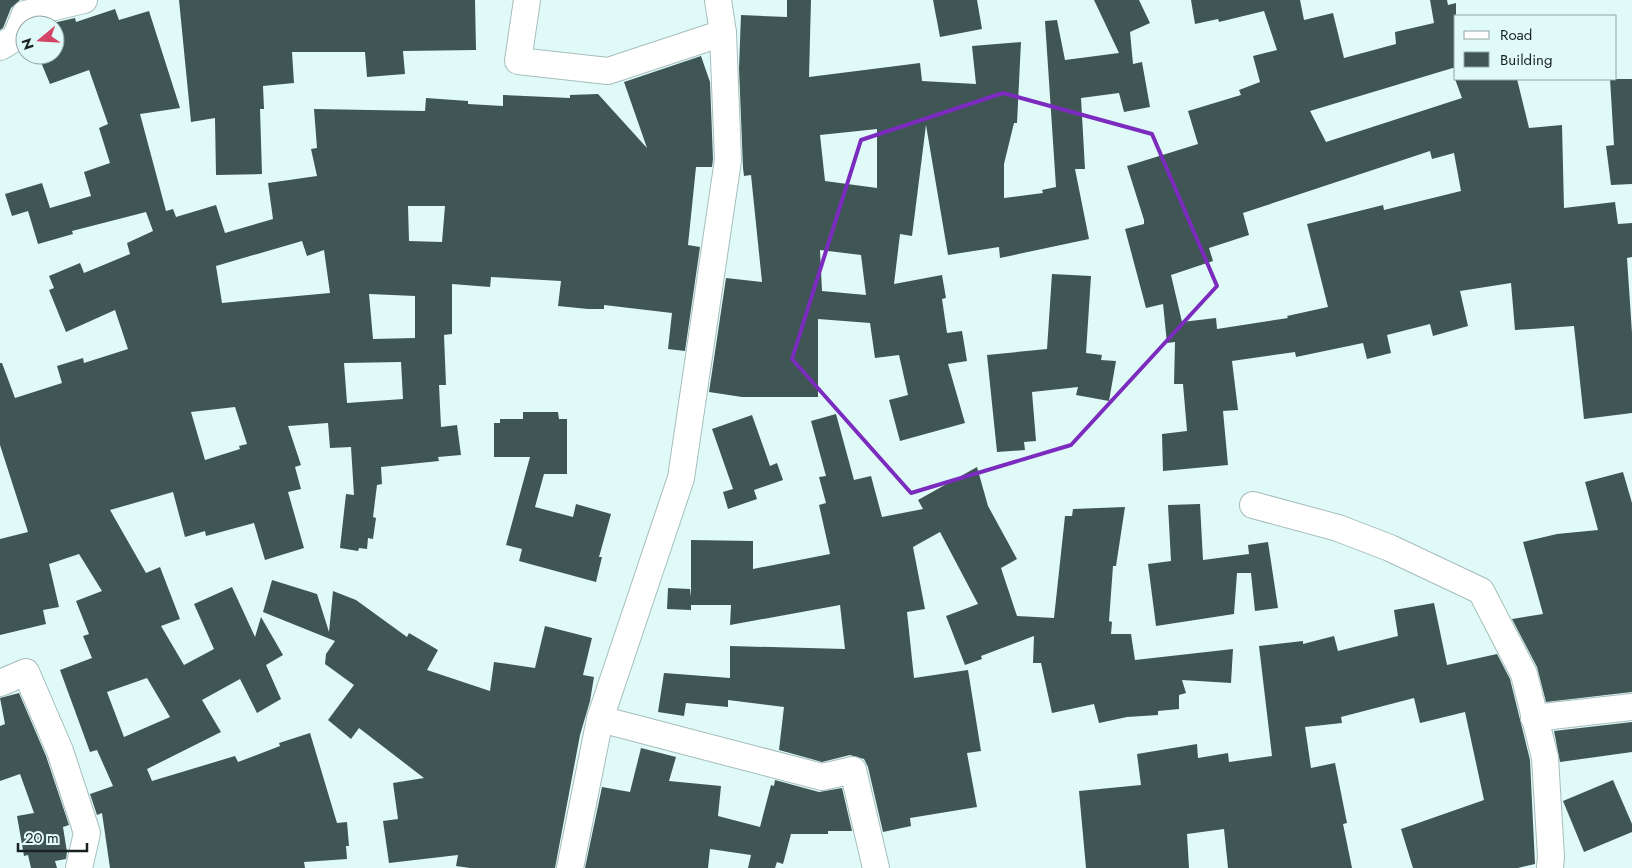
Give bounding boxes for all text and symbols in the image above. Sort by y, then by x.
north arrow [15,15,65,65]
legend [1454,15,1617,80]
text: Road [1500,24,1532,46]
text: N [16,36,39,52]
text: Building [1500,49,1552,71]
scale bar [18,820,86,852]
text: 20 m [25,827,59,849]

